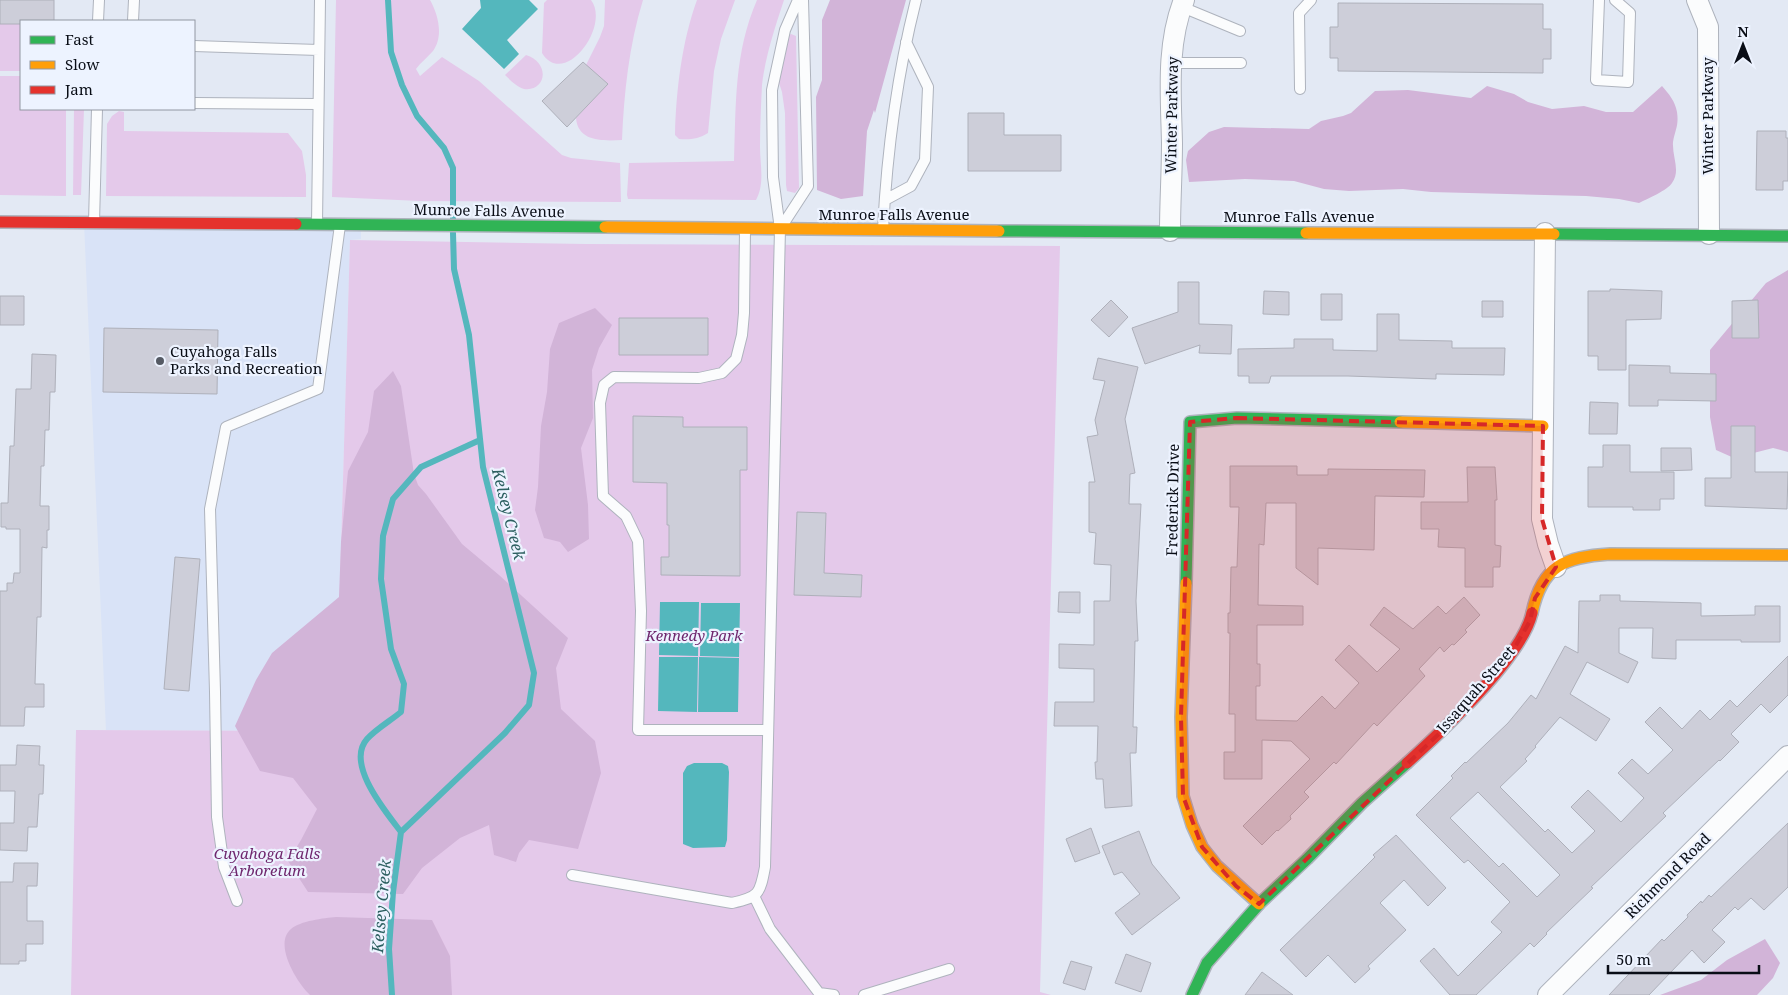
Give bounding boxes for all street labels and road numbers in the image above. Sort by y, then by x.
street label: Winter Parkway [1160,56,1182,174]
street label: Winter Parkway [1697,57,1717,175]
street label: Munroe Falls Avenue [413,199,565,221]
street label: Munroe Falls Avenue [818,204,970,224]
street label: Munroe Falls Avenue [1223,206,1375,226]
street label: Frederick Drive [1161,444,1183,556]
street label: Issaquah Street [1432,641,1519,737]
street label: Richmond Road [1620,828,1714,922]

